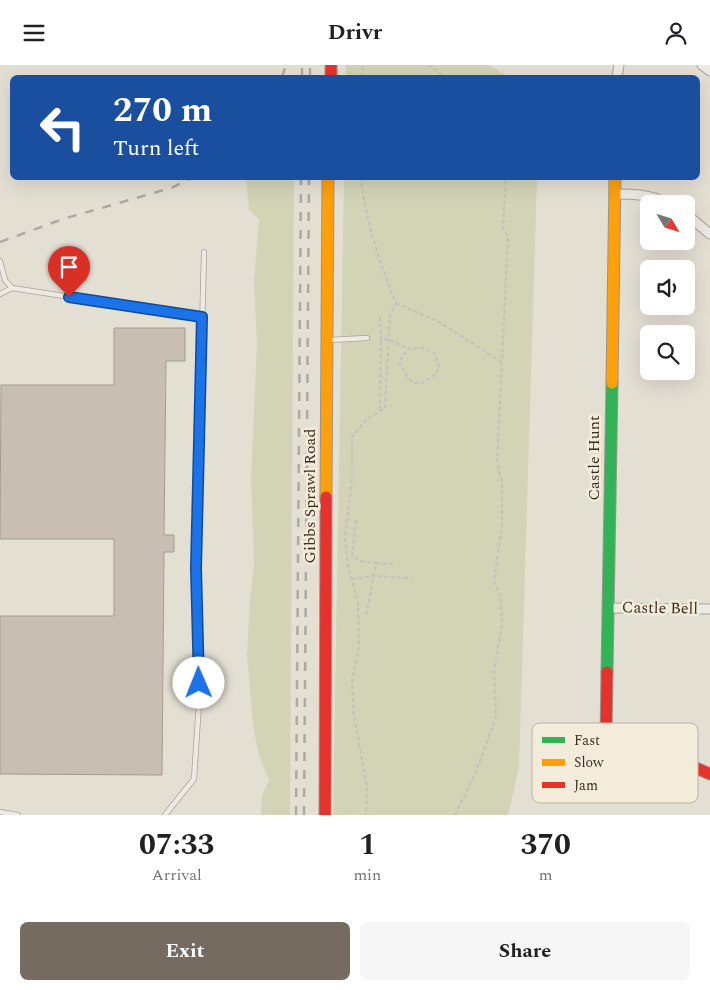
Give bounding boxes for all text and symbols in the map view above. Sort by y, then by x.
text: Drivr [328,16,382,49]
icon: menu [20,19,48,47]
icon: person [662,19,690,47]
text: 270 m [113,84,212,137]
icon: left [30,95,95,160]
text: Turn left [113,132,199,165]
north arrow [640,195,695,250]
map controls [640,195,695,380]
pin [48,246,90,297]
icon: arrive [55,253,83,281]
button: sound [640,260,695,315]
button: search [640,325,695,380]
street label: Castle Hunt [582,415,606,501]
street label: Gibbs Sprawl Road [298,429,322,563]
street label: Castle Bell [622,595,698,621]
position arrow [172,656,224,708]
legend [532,723,698,803]
text: Fast [574,730,600,751]
text: Slow [574,752,604,773]
text: Jam [574,775,598,796]
text: 07:33 [139,822,214,868]
text: 1 [359,822,376,868]
text: 370 [520,822,571,868]
text: Arrival [152,863,202,887]
text: min [353,863,381,887]
text: m [539,863,553,887]
button: Exit [20,922,350,980]
button: Share [360,922,690,980]

